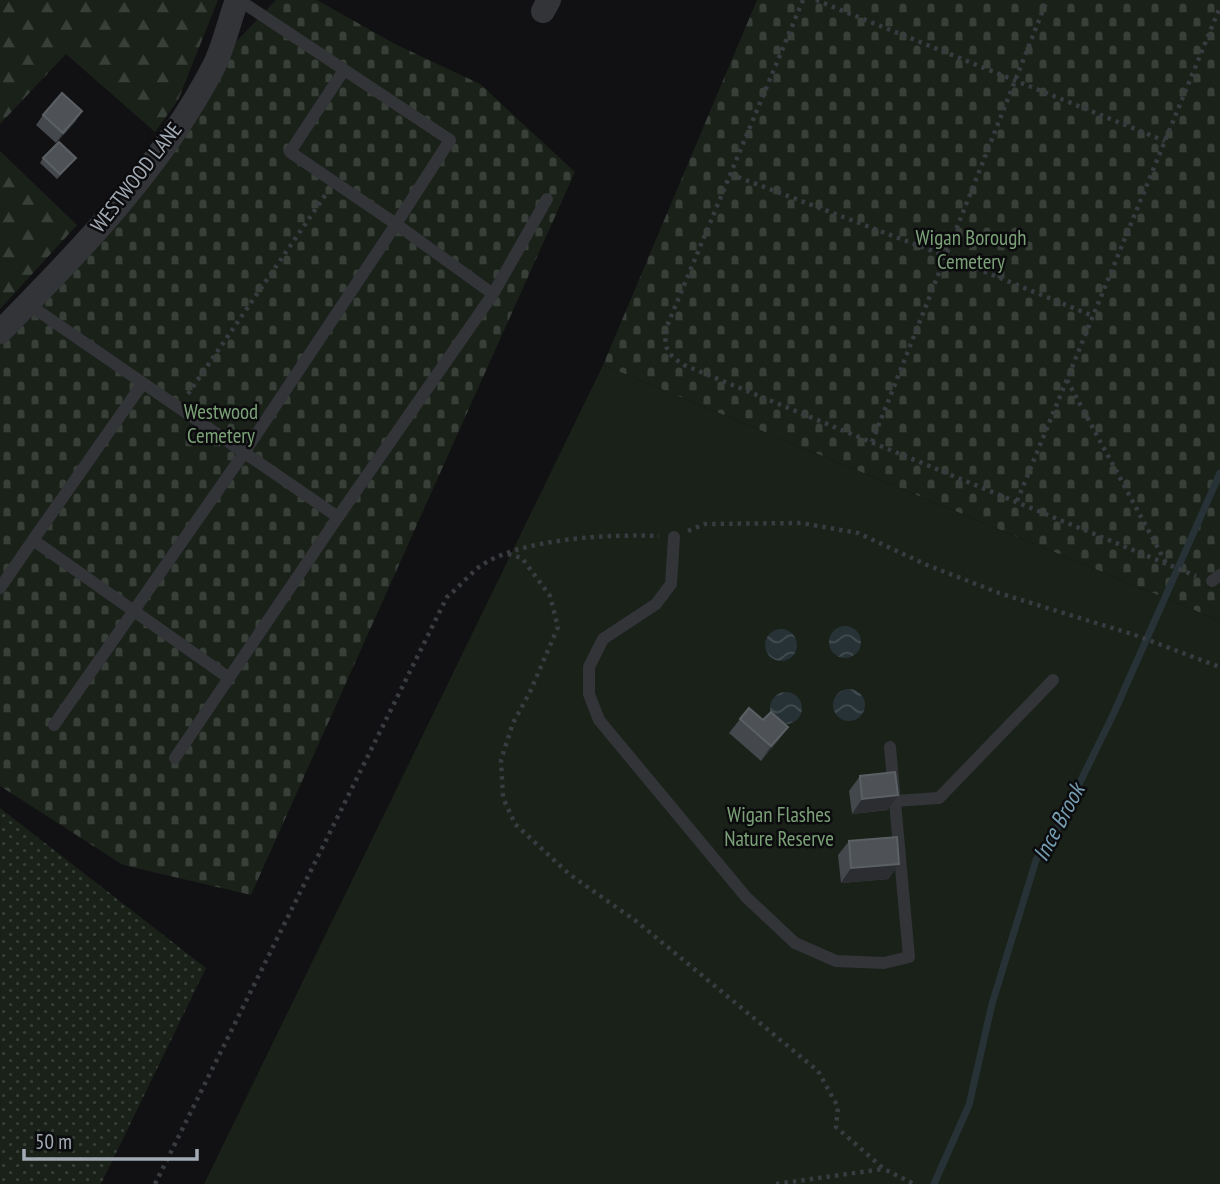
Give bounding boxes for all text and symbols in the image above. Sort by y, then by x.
street label: WESTWOOD LANE [85,116,187,238]
park label: Wigan Borough Cemetery [915,224,1027,275]
park label: Westwood Cemetery [184,398,258,449]
water label: Ince Brook [1026,776,1092,866]
park label: Wigan Flashes Nature Reserve [724,801,834,852]
scale bar [24,1118,198,1162]
text: 50 m [35,1128,72,1155]

